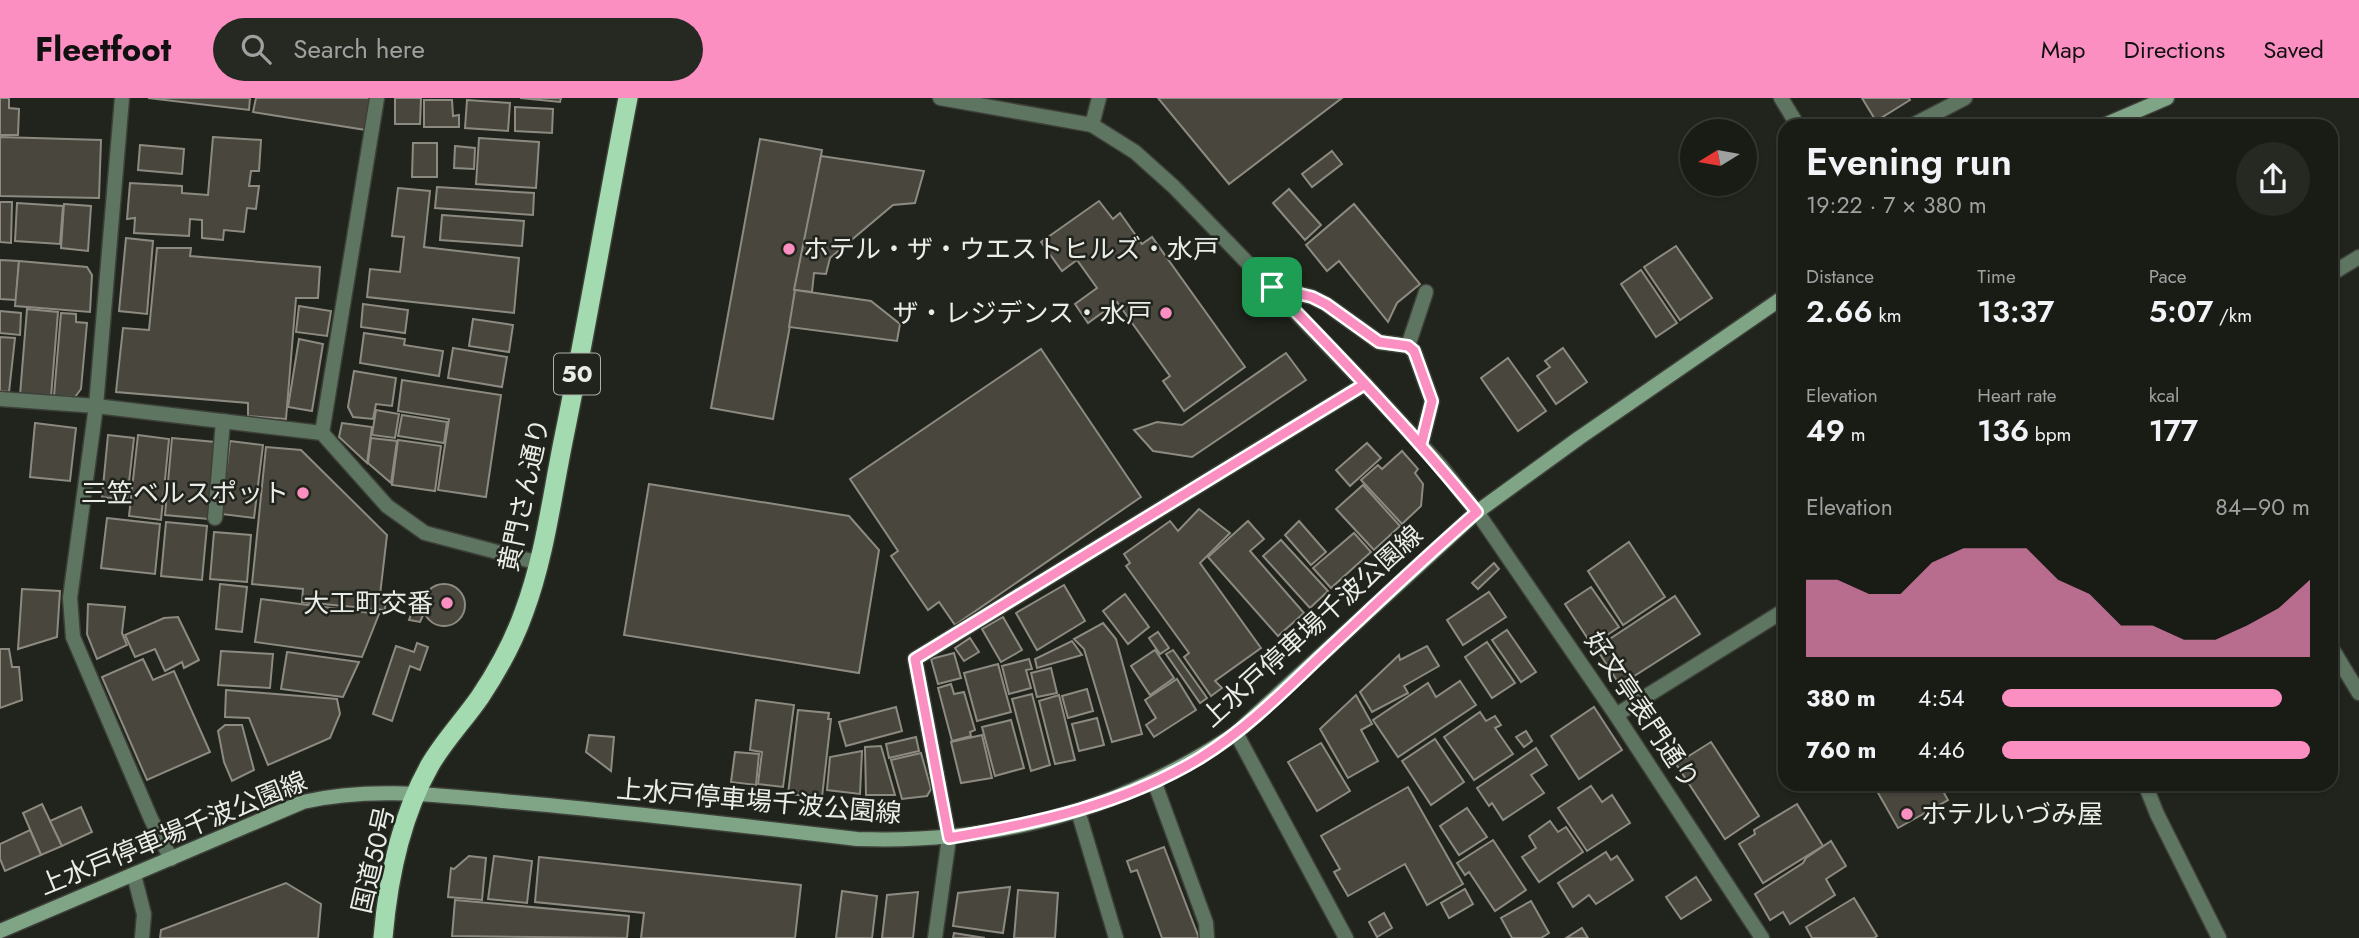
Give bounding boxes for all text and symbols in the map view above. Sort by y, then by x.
search box [213,18,703,81]
text: Fleetfoot [35,26,171,73]
icon: search [237,30,275,68]
text: Search here [293,30,425,68]
text: Map [2041,32,2086,67]
text: Directions [2124,32,2225,67]
text: Saved [2263,32,2324,67]
north arrow [1680,119,1757,196]
map controls [1680,119,1757,196]
text: Evening run [1806,134,2012,189]
button: share [2236,142,2310,216]
text: 19:22 · 7 × 380 m [1806,188,1987,222]
place label: ホテル・ザ・ウエストヒルズ・水戸 [803,230,1219,268]
marker: ホテル・ザ・ウエストヒルズ・水戸 [781,241,797,257]
pin [1242,257,1302,317]
text: Distance [1806,263,1874,290]
text: Time [1977,263,2016,290]
text: Pace [2149,263,2187,290]
icon: arrive [1253,268,1291,306]
text: 2.66 [1806,290,1873,333]
text: 13:37 [1977,290,2054,333]
text: 5:07 [2149,290,2213,333]
place label: ザ・レジデンス・水戸 [893,294,1152,332]
text: km [1873,302,1902,329]
text: /km [2213,302,2252,329]
marker: ザ・レジデンス・水戸 [1158,305,1174,321]
road number: 50 [554,354,600,394]
text: Elevation [1806,382,1878,409]
text: Heart rate [1977,382,2057,409]
text: kcal [2149,382,2179,409]
text: 49 [1806,409,1845,452]
text: 136 [1977,409,2029,452]
text: 177 [2149,409,2198,452]
street label: 黄門さん通り [489,415,559,575]
text: m [1845,421,1866,448]
text: bpm [2029,421,2071,448]
place label: 三笠ベルスポット [81,474,289,512]
marker: 三笠ベルスポット [295,485,311,501]
text: Elevation [1806,490,1893,524]
text: 84–90 m [2215,490,2310,524]
street label: 上水戸停車場千波公園線 [1193,516,1431,736]
place label: 大工町交番 [303,584,433,622]
marker: 大工町交番 [439,595,455,611]
street label: 好文亭表門通り [1575,624,1709,796]
text: 380 m [1806,681,1876,715]
text: 4:54 [1918,681,1965,715]
text: 760 m [1806,733,1876,767]
text: 4:46 [1918,733,1965,767]
street label: 上水戸停車場千波公園線 [33,762,313,904]
street label: 上水戸停車場千波公園線 [615,770,903,832]
place label: ホテルいづみ屋 [1921,795,2103,833]
street label: 国道50号 [342,803,404,917]
marker: ホテルいづみ屋 [1899,806,1915,822]

